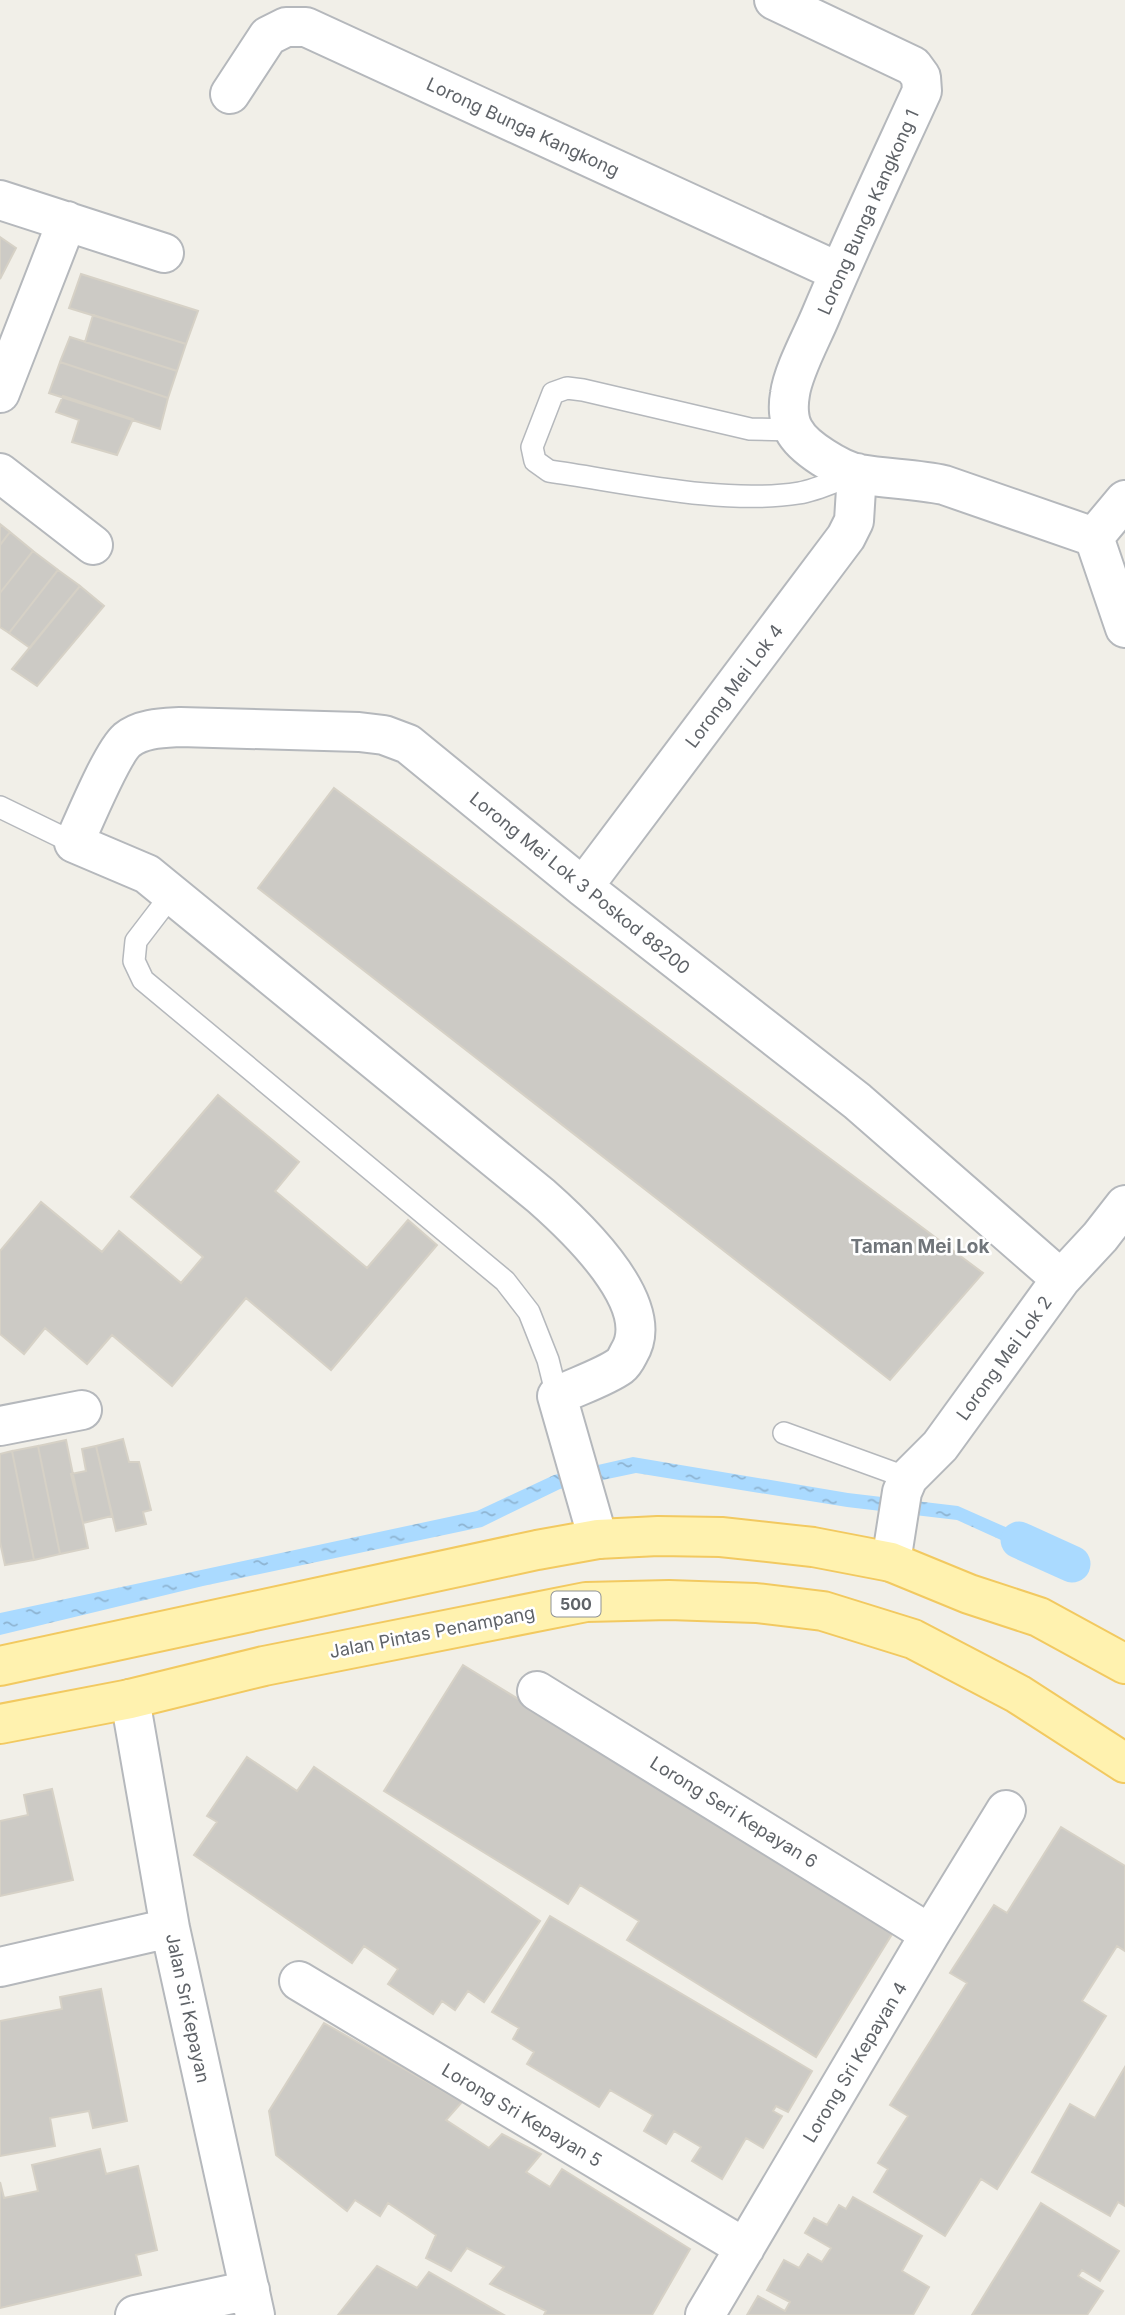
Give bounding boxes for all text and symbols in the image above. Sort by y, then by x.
street label: Lorong Bunga Kangkong [423,73,623,181]
street label: Lorong Bunga Kangkong 1 [813,106,923,318]
street label: Lorong Mei Lok 4 [681,620,787,752]
street label: Lorong Mei Lok 3 Poskod 88200 [466,788,694,978]
district label: Taman Mei Lok [850,1235,990,1258]
street label: Lorong Mei Lok 2 [952,1292,1056,1424]
road number: 500 [552,1592,600,1616]
street label: Jalan Pintas Penampang [327,1602,537,1662]
street label: Lorong Seri Kepayan 6 [646,1752,822,1872]
street label: Jalan Sri Kepayan [162,1931,214,2085]
street label: Lorong Sri Kepayan 4 [799,1978,911,2146]
street label: Lorong Sri Kepayan 5 [438,2059,606,2171]

